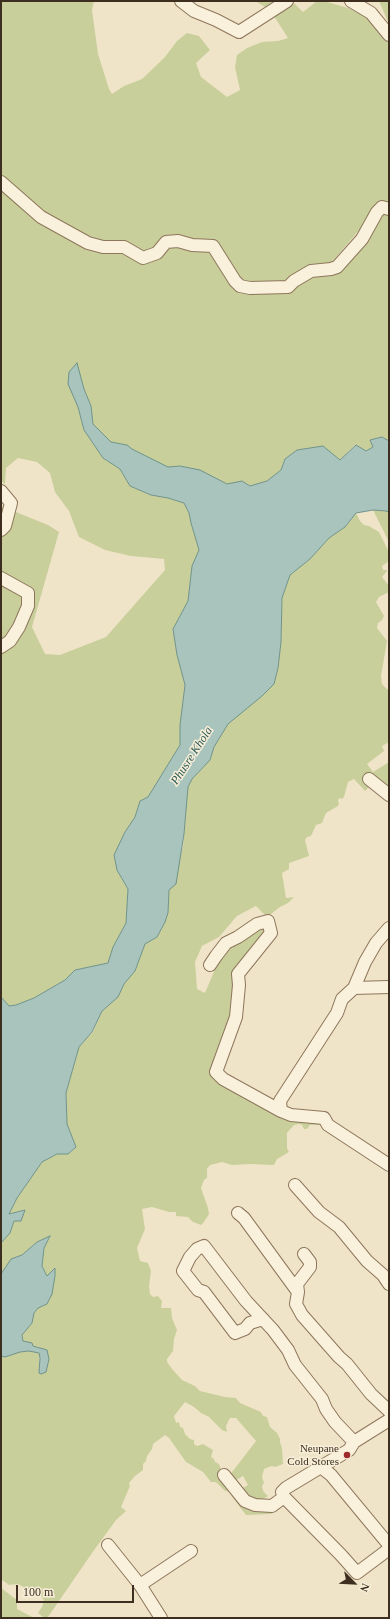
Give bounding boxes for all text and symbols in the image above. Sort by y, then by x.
water label: Phusre Khola [168,724,216,788]
place label: Neupane Cold Stores [287,1442,339,1468]
marker: Neupane Cold Stores [342,1450,352,1460]
north arrow [334,1563,374,1603]
scale bar [18,1577,136,1603]
text: N [358,1582,372,1594]
text: 100 m [23,1585,53,1599]

